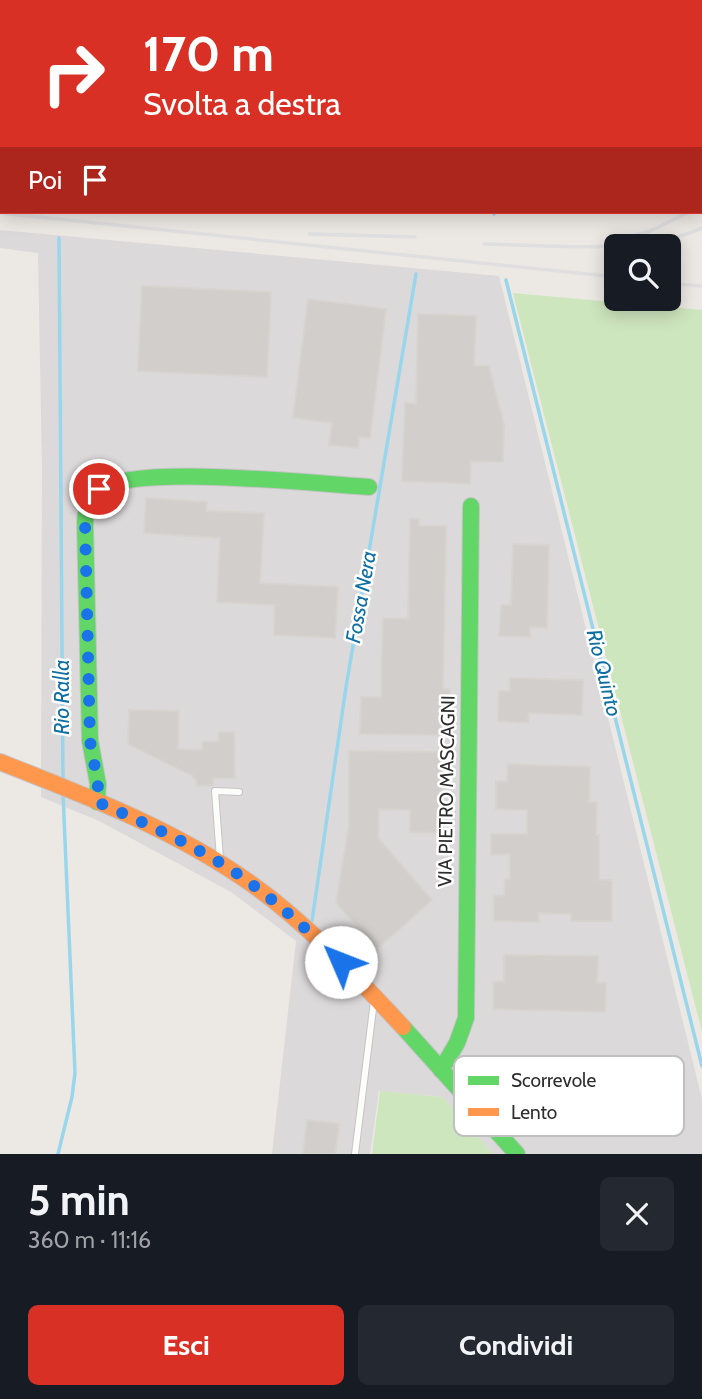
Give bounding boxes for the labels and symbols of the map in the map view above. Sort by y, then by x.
pin [69,459,129,519]
water label: Fossa Nera [340,549,381,645]
water label: Rio Quinto [582,627,627,719]
water label: Rio Ralla [49,659,74,735]
street label: VIA PIETRO MASCAGNI [433,695,460,887]
position arrow [304,925,378,999]
legend [454,1056,684,1136]
text: Scorrevole [511,1069,596,1092]
text: Lento [511,1101,557,1124]

